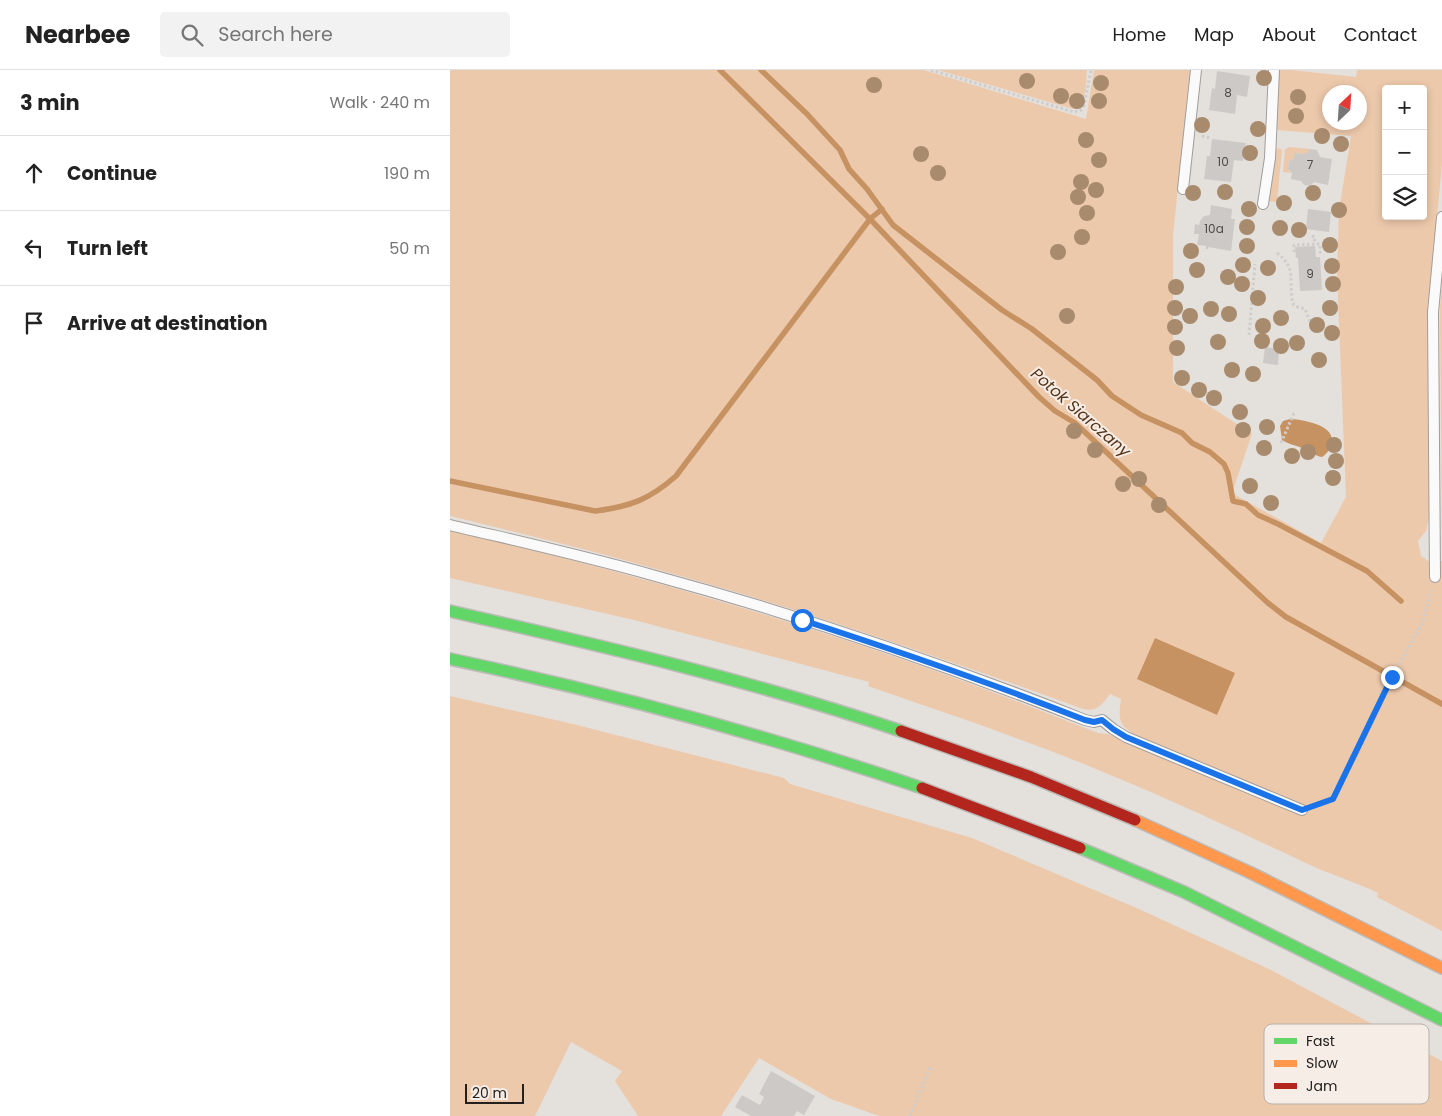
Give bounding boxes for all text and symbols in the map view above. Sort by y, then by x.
search box [160,12,510,57]
text: Nearbee [25,18,130,51]
icon: search [178,21,206,49]
text: Search here [218,21,333,48]
text: Home [1112,22,1166,47]
text: Map [1194,22,1234,47]
text: About [1262,22,1316,47]
text: Contact [1344,22,1417,47]
house number: 8 [1224,84,1232,101]
north arrow [1322,85,1367,130]
map controls [1382,85,1427,220]
button: + [1382,85,1427,130]
text: 3 min [20,88,80,117]
text: Walk · 240 m [329,91,430,114]
button: − [1382,130,1427,175]
house number: 10 [1217,153,1229,170]
house number: 7 [1307,156,1314,173]
icon: ahead [20,159,48,187]
text: Continue [67,160,157,187]
text: 190 m [384,162,430,185]
button: layers [1382,175,1427,220]
house number: 10a [1204,220,1224,237]
icon: left [20,234,48,262]
text: Turn left [67,235,148,262]
text: 50 m [389,237,430,260]
house number: 9 [1306,265,1314,282]
icon: arrive [20,309,48,337]
text: Arrive at destination [67,310,268,337]
water label: Potok Siarczany [1026,362,1136,463]
route start [791,609,814,632]
route end [1381,666,1404,689]
legend [1264,1024,1429,1104]
text: Fast [1306,1031,1335,1051]
text: Slow [1306,1053,1339,1073]
text: Jam [1306,1076,1337,1096]
scale bar [465,1081,524,1104]
text: 20 m [472,1083,507,1103]

